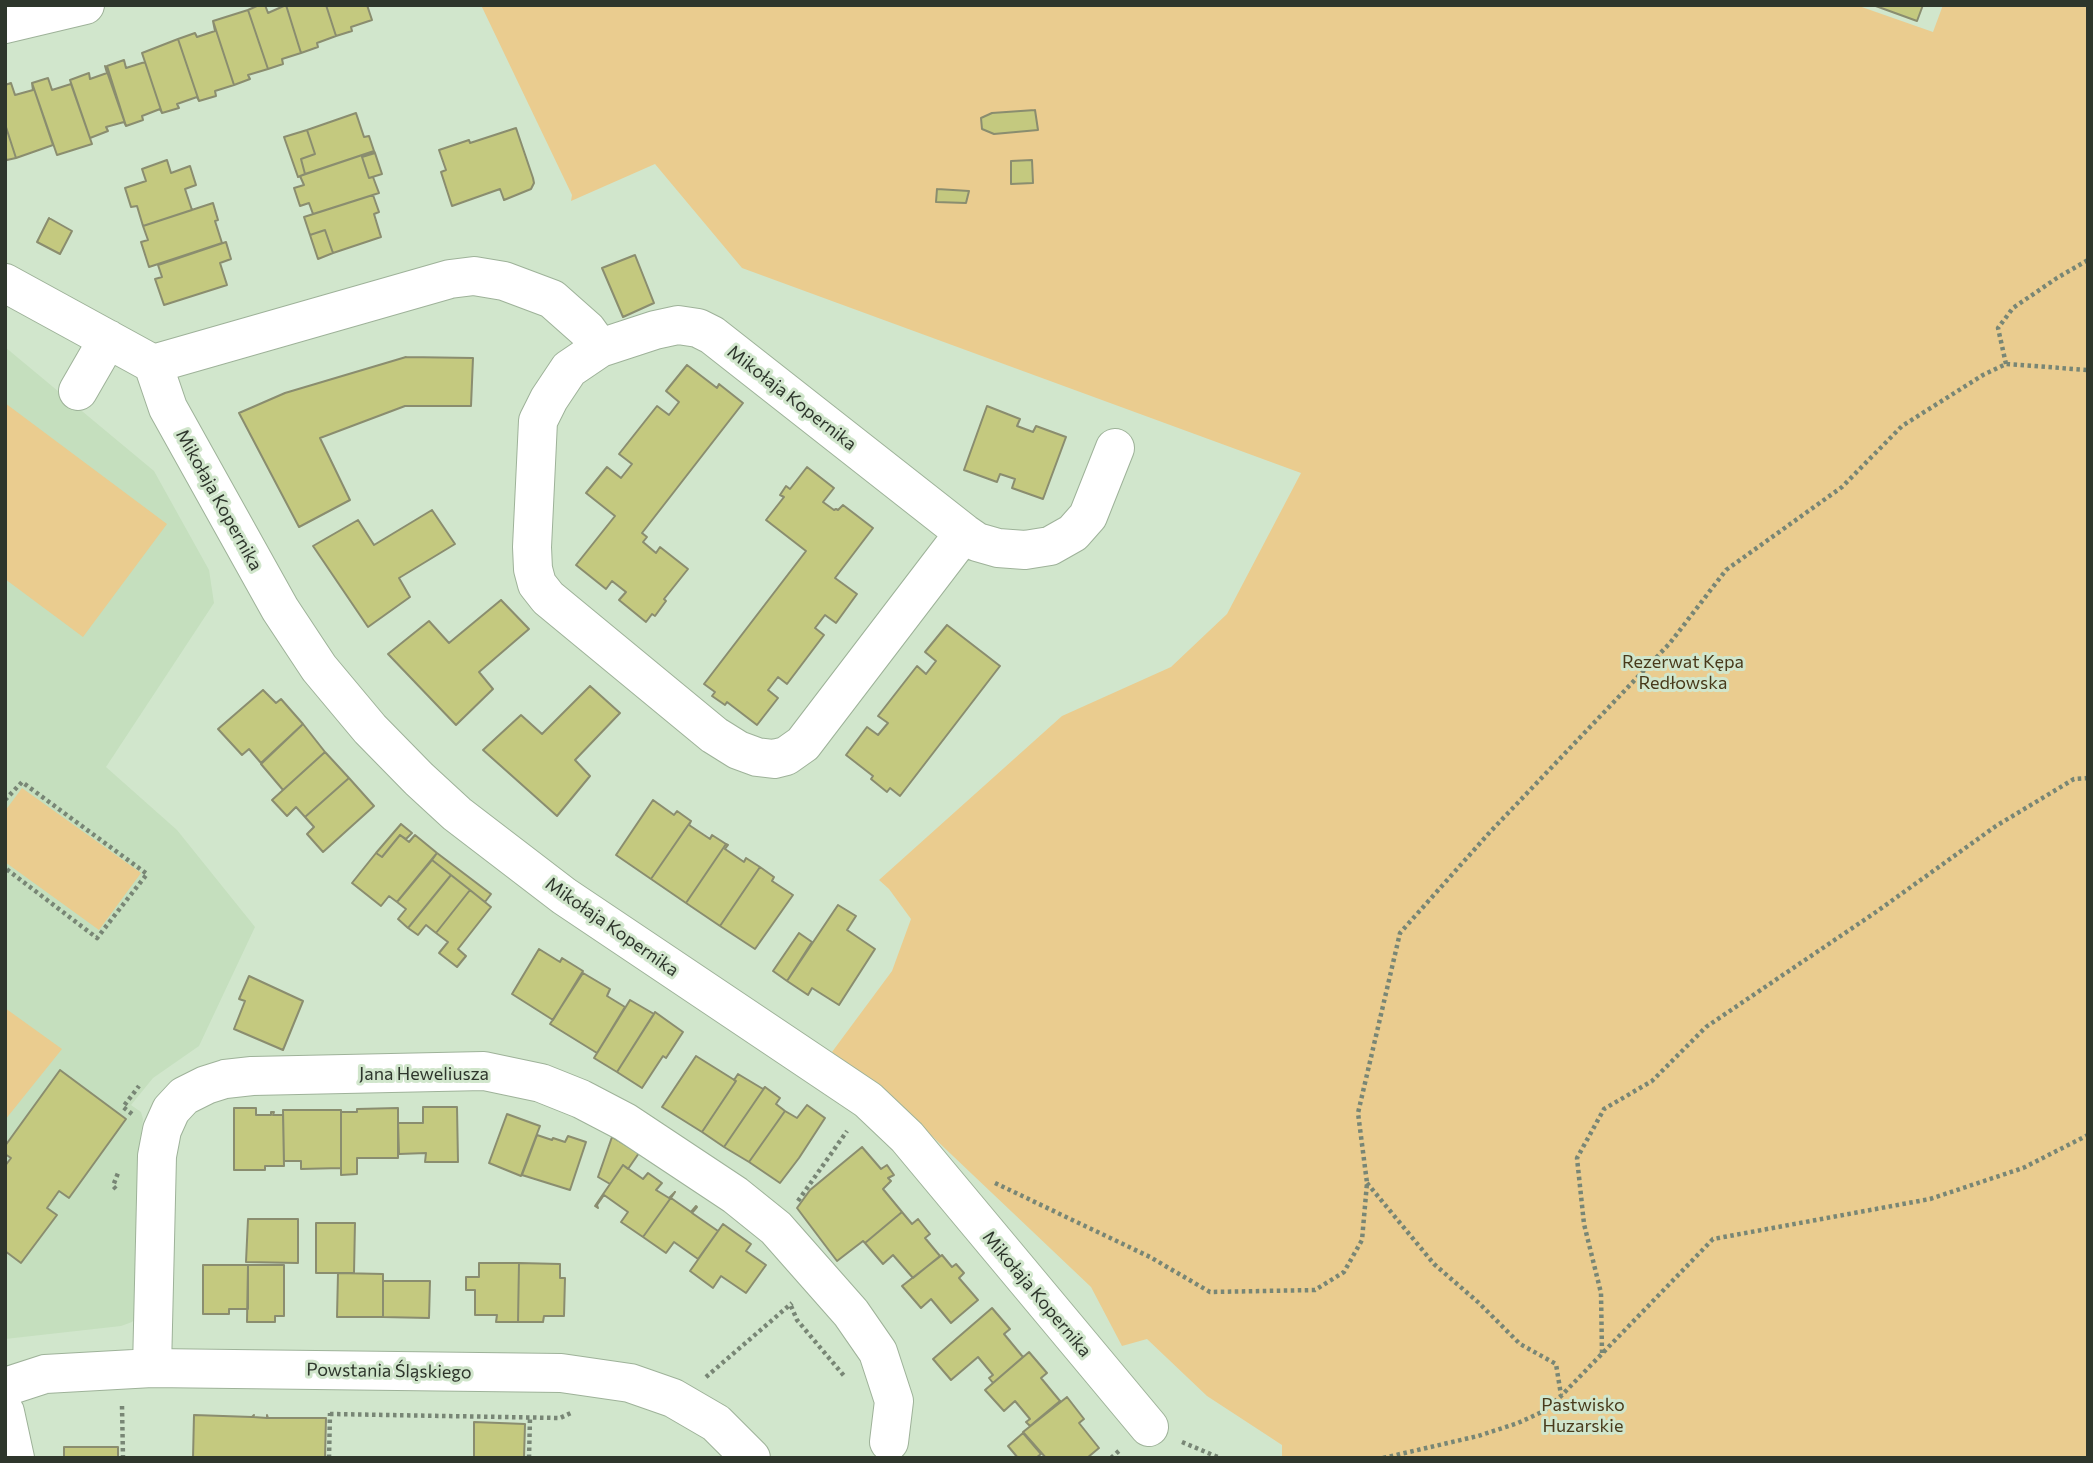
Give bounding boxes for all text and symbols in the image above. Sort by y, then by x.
street label: Mikołaja Kopernika [723,341,861,455]
street label: Mikołaja Kopernika [171,426,267,574]
park label: Rezerwat Kępa Redłowska [1622,651,1744,694]
street label: Mikołaja Kopernika [541,873,683,981]
street label: Jana Heweliusza [359,1063,489,1085]
street label: Mikołaja Kopernika [978,1227,1096,1361]
street label: Powstania Śląskiego [306,1359,472,1383]
park label: Pastwisko Huzarskie [1541,1394,1625,1436]

